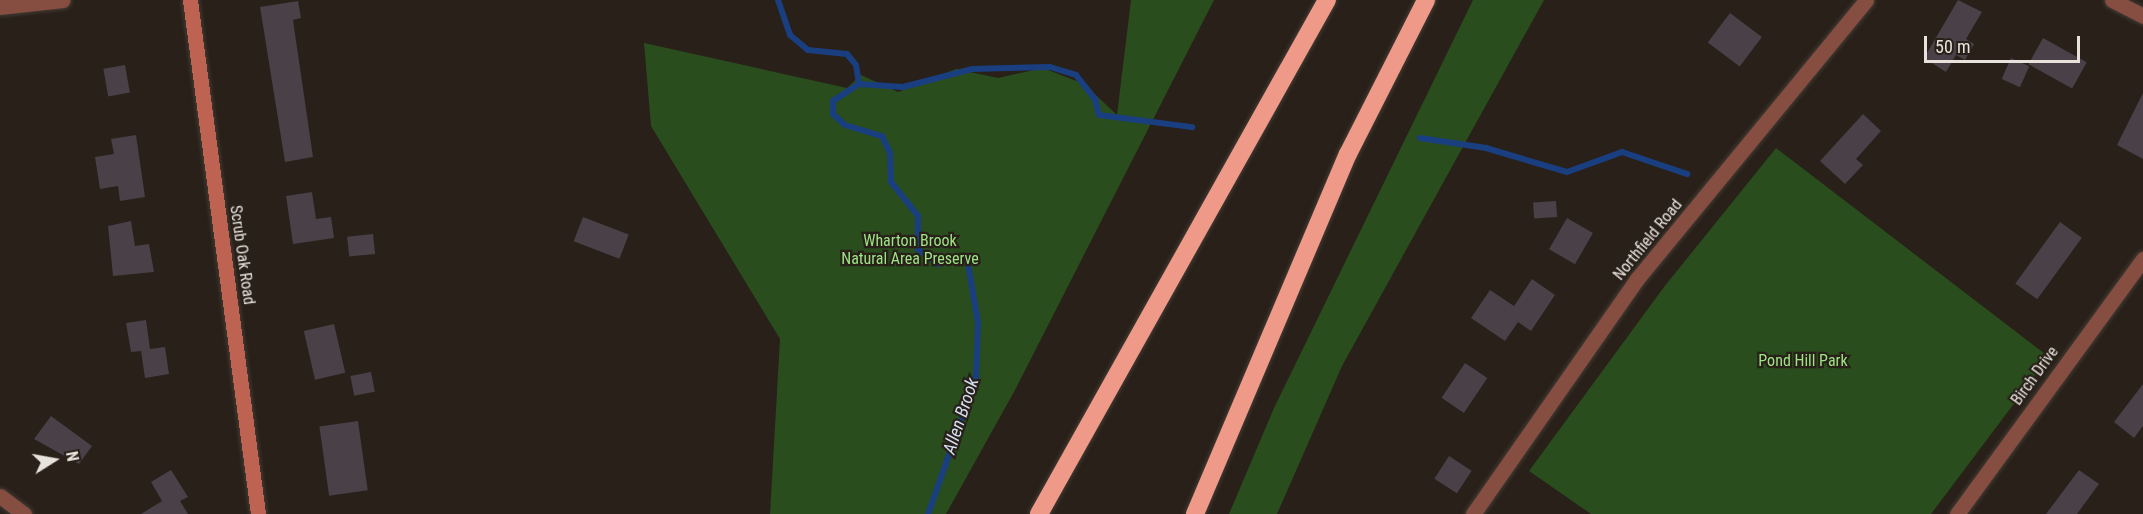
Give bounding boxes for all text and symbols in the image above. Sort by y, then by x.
scale bar [1927,24,2083,62]
text: 50 m [1935,36,1970,57]
street label: Northfield Road [1610,196,1686,284]
street label: Scrub Oak Road [226,204,258,306]
park label: Wharton Brook Natural Area Preserve [841,231,979,269]
street label: Birch Drive [2007,343,2063,409]
park label: Pond Hill Park [1758,351,1848,371]
water label: Allen Brook [939,375,983,457]
north arrow [24,430,84,490]
text: N [62,450,82,463]

